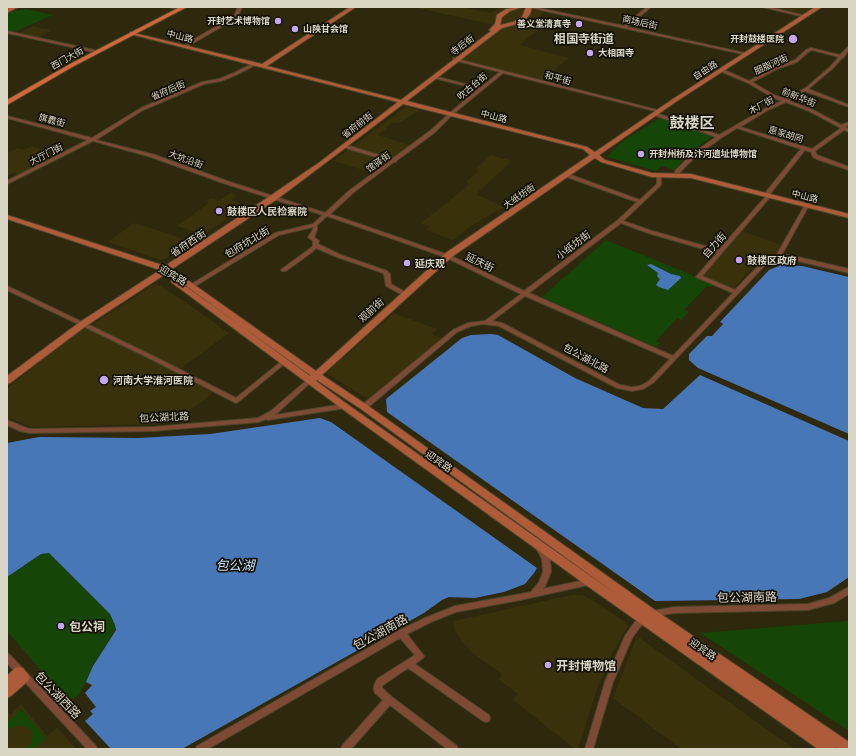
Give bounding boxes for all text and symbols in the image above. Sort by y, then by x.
street label: 商场后街 [621,13,659,31]
place label: 开封艺术博物馆 [207,16,270,26]
marker: 开封艺术博物馆 [273,16,283,26]
place label: 善义堂清真寺 [517,19,571,29]
marker: 善义堂清真寺 [574,19,584,29]
marker: 山陕甘会馆 [290,24,300,34]
place label: 山陕甘会馆 [303,24,348,34]
street label: 中山路 [166,27,194,45]
district label: 相国寺街道 [554,31,614,45]
street label: 寺后街 [448,32,476,58]
marker: 开封鼓楼医院 [787,33,799,45]
place label: 开封鼓楼医院 [730,34,784,44]
street label: 西门大街 [49,45,85,71]
marker: 大相国寺 [585,48,595,58]
place label: 大相国寺 [598,48,634,58]
street label: 胭脂河街 [752,52,790,76]
street label: 自由路 [691,58,719,82]
street label: 和平街 [544,69,572,87]
street label: 吹古台街 [455,70,489,102]
street label: 省府后街 [149,78,187,102]
street label: 前新华街 [780,85,818,109]
street label: 木厂街 [747,94,775,116]
street label: 中山路 [480,107,508,125]
street label: 省府前街 [339,110,375,140]
street label: 旗纛街 [38,111,66,129]
district label: 鼓楼区 [670,113,714,131]
street label: 惠家胡同 [767,124,805,144]
street label: 大厅门街 [28,141,64,167]
street label: 大坑沿街 [167,148,205,170]
marker: 开封州桥及汴河遗址博物馆 [636,149,646,159]
place label: 开封州桥及汴河遗址博物馆 [649,149,757,159]
street label: 馆驿街 [364,150,392,174]
street label: 大纸坊街 [501,181,537,211]
street label: 中山路 [791,187,819,205]
place label: 鼓楼区人民检察院 [227,205,307,217]
marker: 鼓楼区人民检察院 [214,206,224,216]
street label: 包府坑北街 [222,224,272,260]
street label: 省府西街 [168,227,208,259]
street label: 小纸坊街 [553,228,593,262]
street label: 自力街 [700,230,728,260]
street label: 延庆街 [464,250,496,274]
place label: 鼓楼区政府 [747,254,797,266]
marker: 鼓楼区政府 [734,255,744,265]
place label: 延庆观 [415,257,445,269]
marker: 延庆观 [402,258,412,268]
street label: 迎宾路 [157,262,189,288]
street label: 观前街 [356,296,386,324]
street label: 包公湖北路 [561,341,611,375]
marker: 河南大学淮河医院 [98,374,110,386]
place label: 河南大学淮河医院 [113,374,193,386]
street label: 包公湖北路 [139,410,189,424]
street label: 迎宾路 [423,447,455,475]
water label: 包公湖 [216,557,254,573]
street label: 包公湖南路 [717,589,777,605]
street label: 包公湖南路 [350,611,410,653]
place label: 包公祠 [69,619,105,633]
marker: 包公祠 [56,621,66,631]
street label: 迎宾路 [687,635,719,663]
place label: 开封博物馆 [556,658,616,672]
marker: 开封博物馆 [543,660,553,670]
street label: 包公湖西路 [32,668,84,722]

